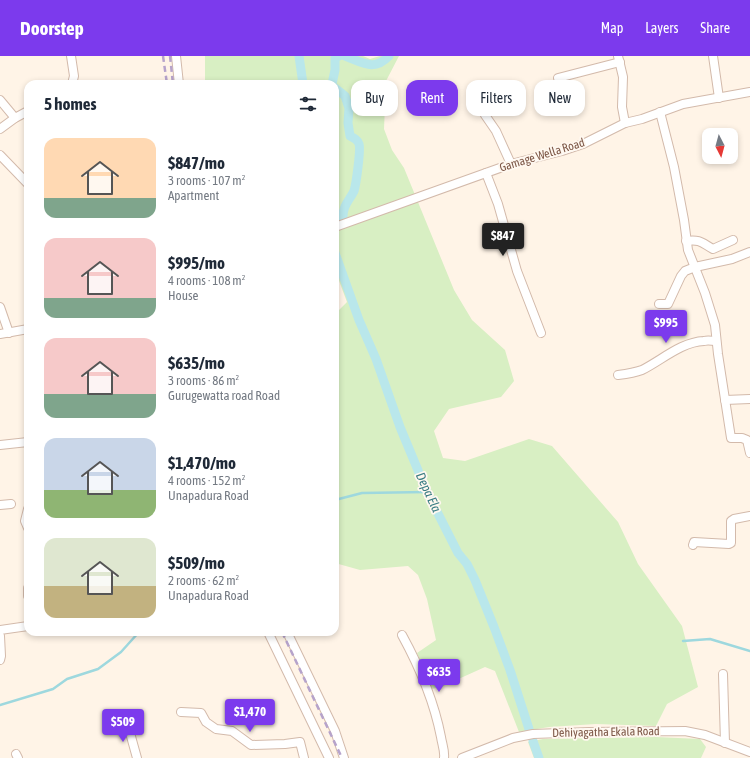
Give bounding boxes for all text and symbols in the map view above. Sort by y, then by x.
text: Doorstep [20,17,84,39]
text: Map [601,20,623,36]
text: Layers [645,20,678,36]
text: Share [700,20,730,36]
chip: Buy [351,80,398,116]
chip: Rent [406,80,458,116]
chip: Filters [466,80,526,116]
chip: New [534,80,585,116]
icon: filters [297,93,319,115]
text: 5 homes [44,94,97,114]
north arrow [702,128,738,164]
map controls [702,128,738,164]
street label: Gamage Wella Road [498,135,586,175]
text: $847/mo [168,153,225,173]
icon: home [76,154,124,202]
text: 3 rooms · 107 m² [168,173,245,188]
text: Apartment [168,188,219,203]
pin: $847 [479,223,527,257]
text: $847 [491,228,515,243]
text: $995/mo [168,253,225,273]
icon: home [76,254,124,302]
text: 4 rooms · 108 m² [168,273,245,288]
text: House [168,288,198,303]
pin: $995 [642,310,690,344]
text: $995 [654,315,678,330]
text: $635/mo [168,353,225,373]
icon: home [76,354,124,402]
text: 3 rooms · 86 m² [168,373,239,388]
text: Gurugewatta road Road [168,388,280,403]
text: $1,470/mo [168,453,236,473]
icon: home [76,454,124,502]
water label: Depa Ela [413,470,444,514]
text: 4 rooms · 152 m² [168,473,245,488]
text: Unapadura Road [168,488,249,503]
text: $509/mo [168,553,225,573]
icon: home [76,554,124,602]
text: 2 rooms · 62 m² [168,573,239,588]
text: Unapadura Road [168,588,249,603]
pin: $635 [415,659,463,693]
text: $635 [427,664,451,679]
pin: $1,470 [217,699,283,733]
text: $1,470 [234,704,266,719]
pin: $509 [99,709,147,743]
text: $509 [111,714,135,729]
street label: Dehiyagatha Ekala Road [552,724,660,740]

